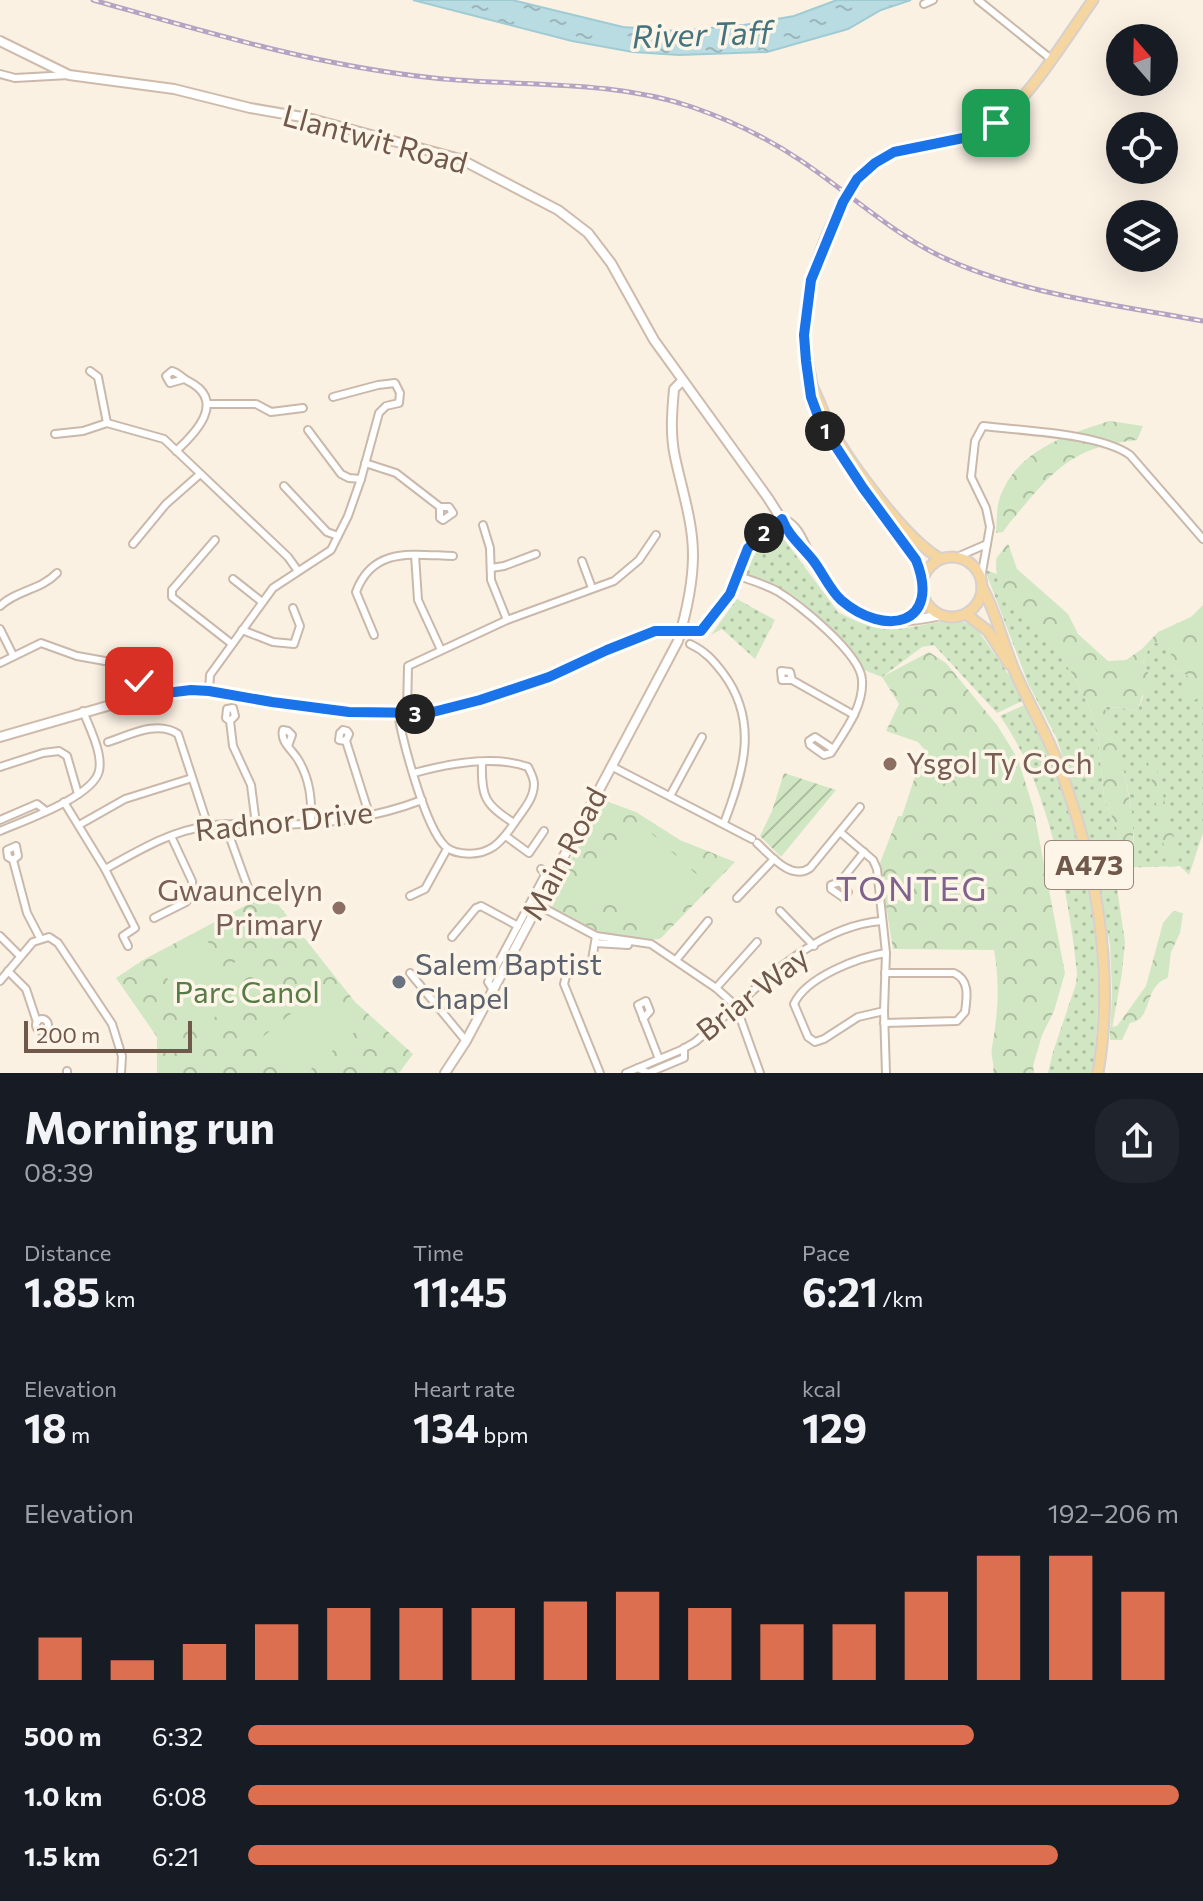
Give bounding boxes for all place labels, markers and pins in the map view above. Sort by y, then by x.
pin [962,89,1030,157]
pin: 1 [805,411,845,451]
pin: 2 [744,513,784,553]
pin [105,647,173,715]
pin: 3 [395,694,435,734]
place label: Ysgol Ty Coch [906,743,1093,780]
marker: Ysgol Ty Coch [881,755,899,773]
place label: Gwauncelyn Primary [157,870,323,941]
marker: Gwauncelyn Primary [330,899,348,917]
place label: Salem Baptist Chapel [415,944,602,1015]
marker: Salem Baptist Chapel [390,973,408,991]

